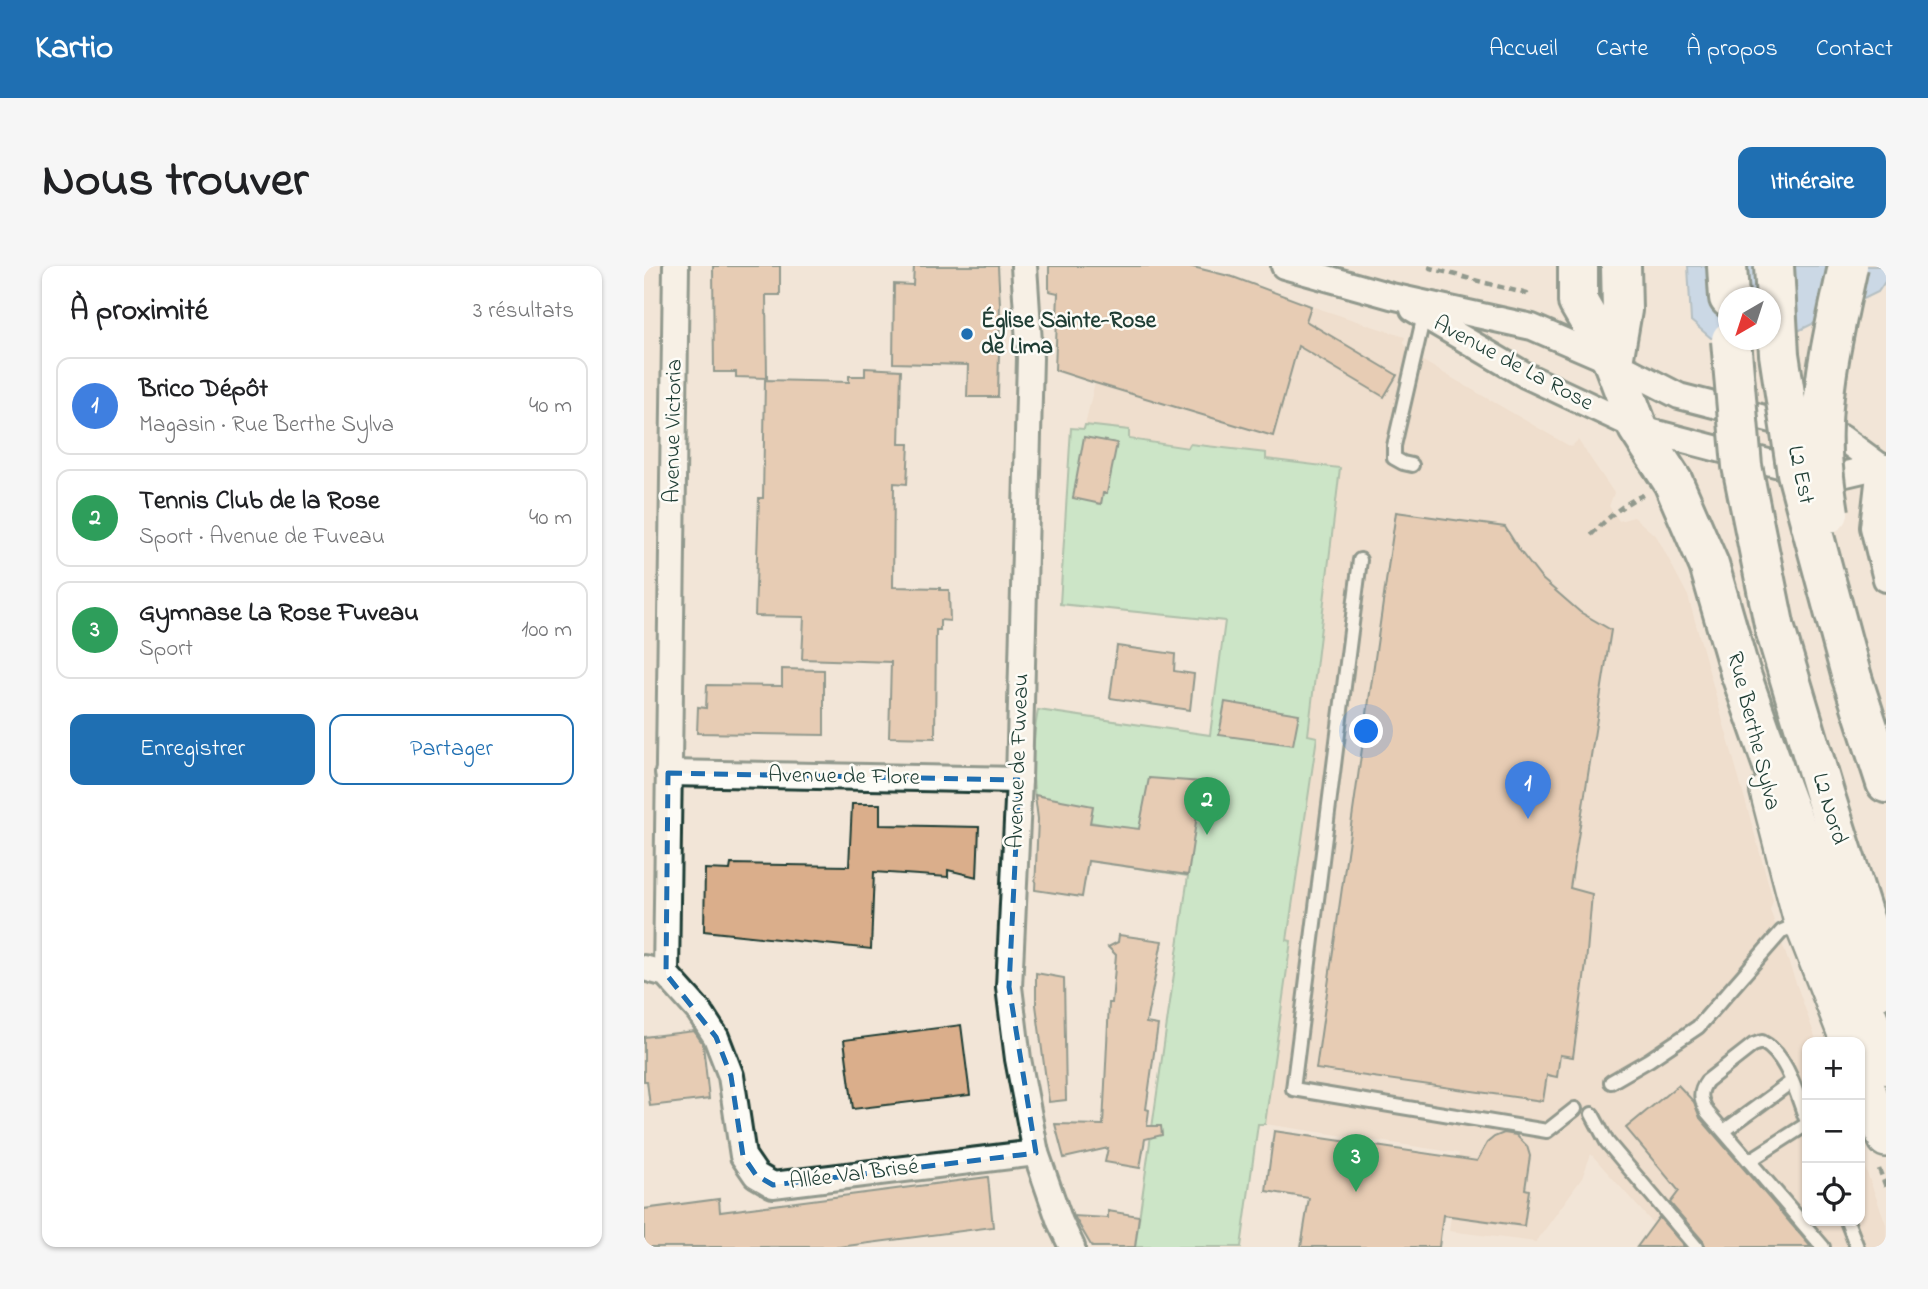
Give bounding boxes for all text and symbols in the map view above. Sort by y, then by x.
text: Kartio [35,25,113,73]
text: Accueil [1489,32,1558,67]
text: Carte [1596,32,1648,67]
text: À propos [1686,32,1778,67]
text: Contact [1816,32,1893,67]
text: Nous trouver [42,146,308,218]
button: Itinéraire [1738,147,1886,218]
north arrow [1718,287,1781,350]
text: À proximité [70,290,208,334]
text: 3 résultats [473,295,574,328]
place label: Église Sainte-Rose de Lima [981,305,1157,364]
street label: Avenue de La Rose [1427,308,1599,420]
marker: Église Sainte-Rose de Lima [959,326,975,342]
street label: Avenue Victoria [656,359,692,503]
text: Brico Dépôt [139,371,268,409]
text: 1 [91,390,99,423]
text: 40 m [529,390,572,423]
text: Magasin · Rue Berthe Sylva [139,409,394,442]
street label: L2 Est [1778,443,1822,508]
text: Tennis Club de la Rose [139,483,380,521]
text: 2 [89,502,101,535]
text: 40 m [529,502,572,535]
text: Sport · Avenue de Fuveau [139,521,385,554]
text: Gymnase La Rose Fuveau [139,595,419,633]
text: 3 [90,614,100,647]
text: 100 m [521,614,572,647]
text: Sport [139,633,193,666]
street label: Rue Berthe Sylva [1715,648,1789,814]
street label: Avenue de Fuveau [999,673,1039,849]
button: Enregistrer [70,714,315,785]
button: Partager [329,714,574,785]
your location [1349,714,1383,748]
street label: Avenue de Flore [768,759,921,795]
pin: 1 [1505,761,1551,819]
street label: L2 Nord [1803,769,1856,849]
pin: 2 [1184,777,1230,835]
map controls [1802,1037,1865,1226]
button: + [1802,1037,1865,1100]
button: − [1802,1100,1865,1163]
pin: 3 [1333,1134,1379,1192]
street label: Allée Val Brisé [788,1151,921,1199]
button: locate [1802,1163,1865,1226]

